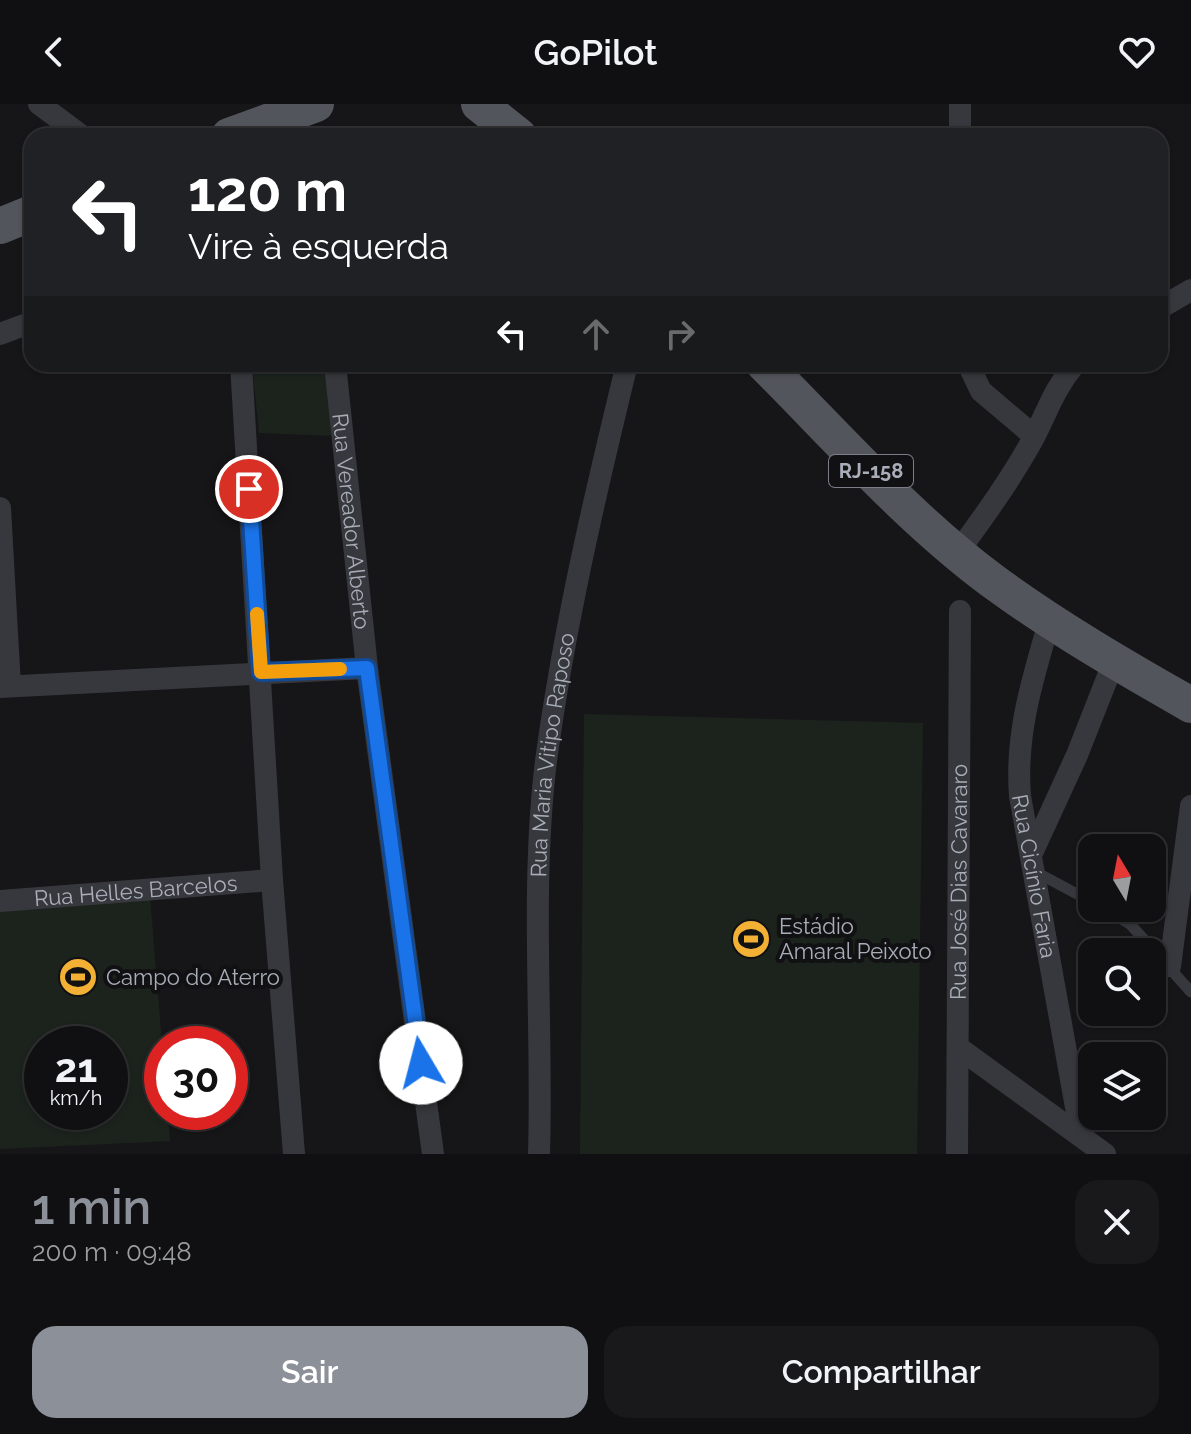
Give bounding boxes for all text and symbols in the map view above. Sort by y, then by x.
icon: back [32,30,76,74]
icon: heart [1115,30,1159,74]
text: GoPilot [534,31,657,73]
text: 120 m [188,158,347,224]
icon: left [56,160,160,264]
text: Vire à esquerda [188,225,449,267]
icon: left [490,312,534,356]
icon: ahead [574,312,618,356]
icon: right [658,312,702,356]
street label: Rua Vereador Alberto [327,412,376,630]
pin [215,455,283,523]
road number: RJ-158 [829,455,913,487]
icon: arrive [227,467,271,511]
street label: Rua Maria Vitipo Raposo [525,630,580,878]
street label: Rua José Dias Cavararo [945,764,972,1000]
street label: Rua Cicínio Faria [1007,792,1062,960]
north arrow [1078,834,1166,922]
map controls [1078,834,1166,1130]
street label: Rua Helles Barcelos [33,870,238,911]
place label: Estádio Amaral Peixoto [779,913,932,964]
sports icon: Estádio Amaral Peixoto [730,918,772,960]
button: search [1078,938,1166,1026]
sports icon: Campo do Aterro [57,956,99,998]
place label: Campo do Aterro [106,964,280,990]
position arrow [379,1021,463,1105]
speed limit sign: 30 [144,1026,248,1130]
button: layers [1078,1042,1166,1130]
text: 21 [55,1044,97,1091]
text: km/h [50,1086,102,1110]
text: 1 min [32,1179,151,1235]
button: close [1075,1180,1159,1264]
text: 200 m · 09:48 [32,1237,192,1267]
button: Sair [32,1326,588,1418]
button: Compartilhar [604,1326,1159,1418]

